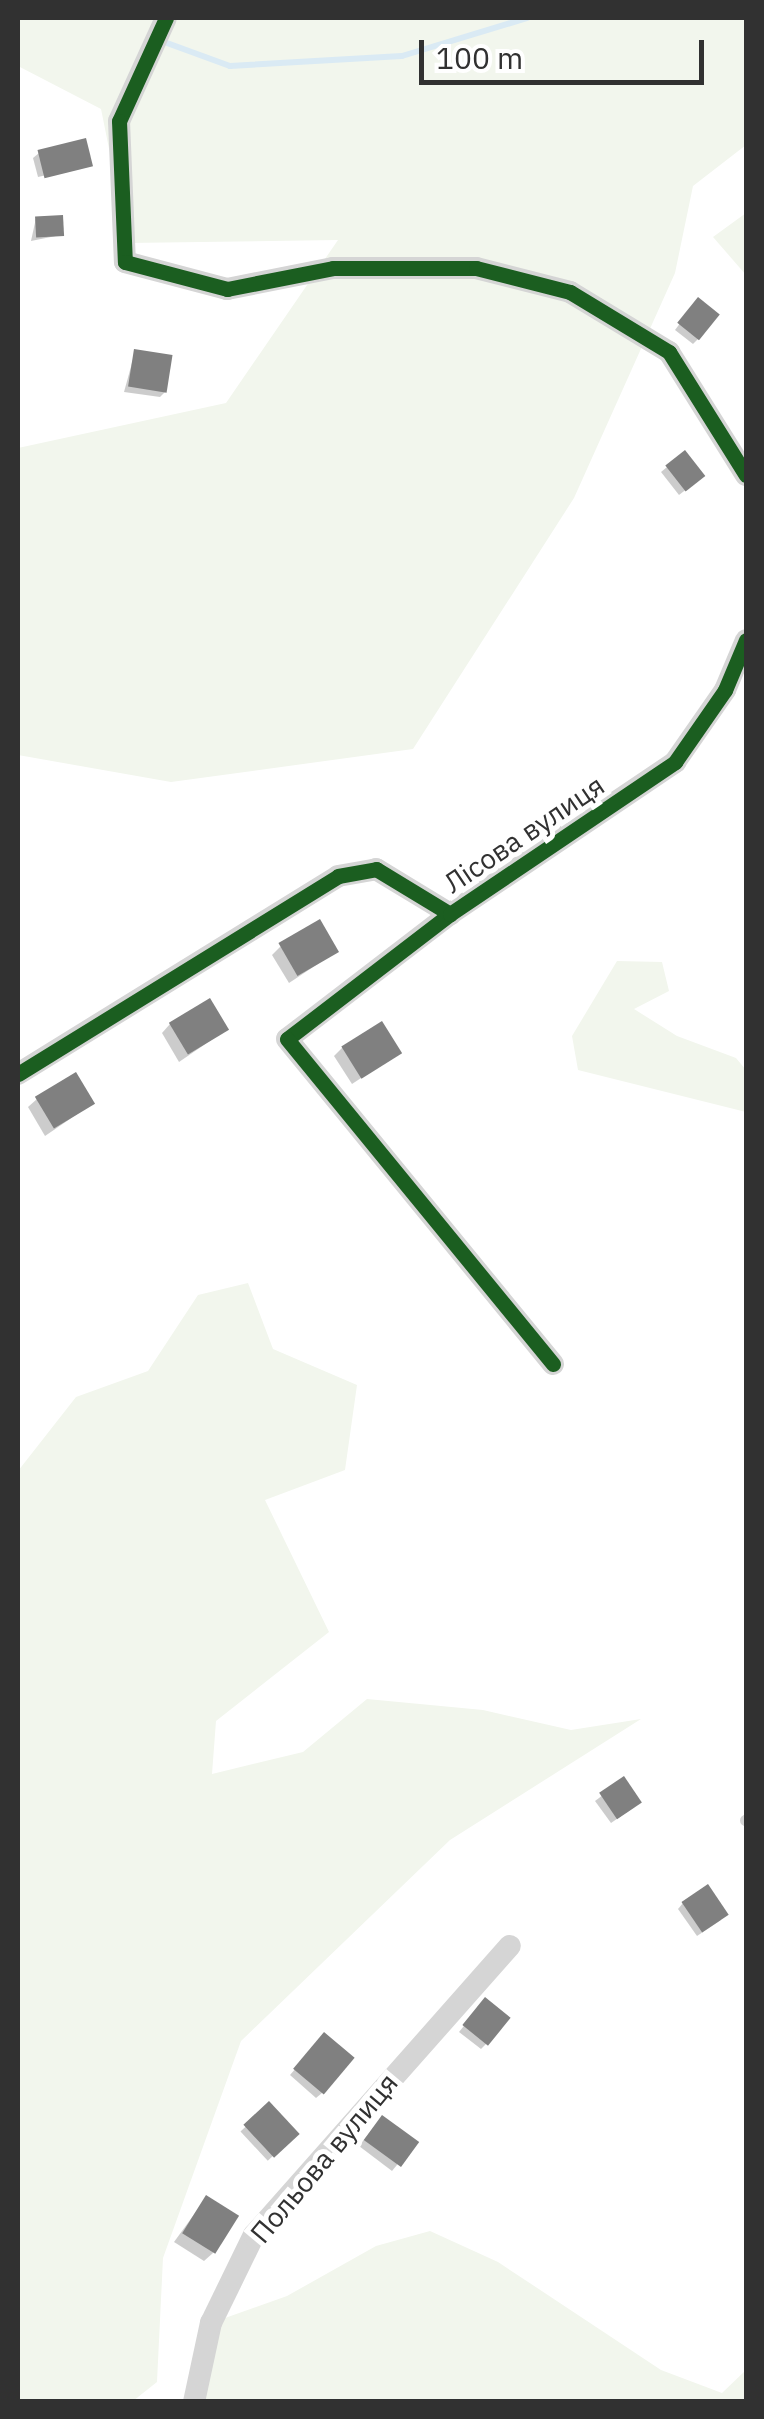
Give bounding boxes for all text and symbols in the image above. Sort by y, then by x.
scale bar [424,20,709,82]
text: 100 m [436,38,523,77]
street label: Лісова вулиця [438,768,610,900]
street label: Польова вулиця [243,2066,405,2250]

